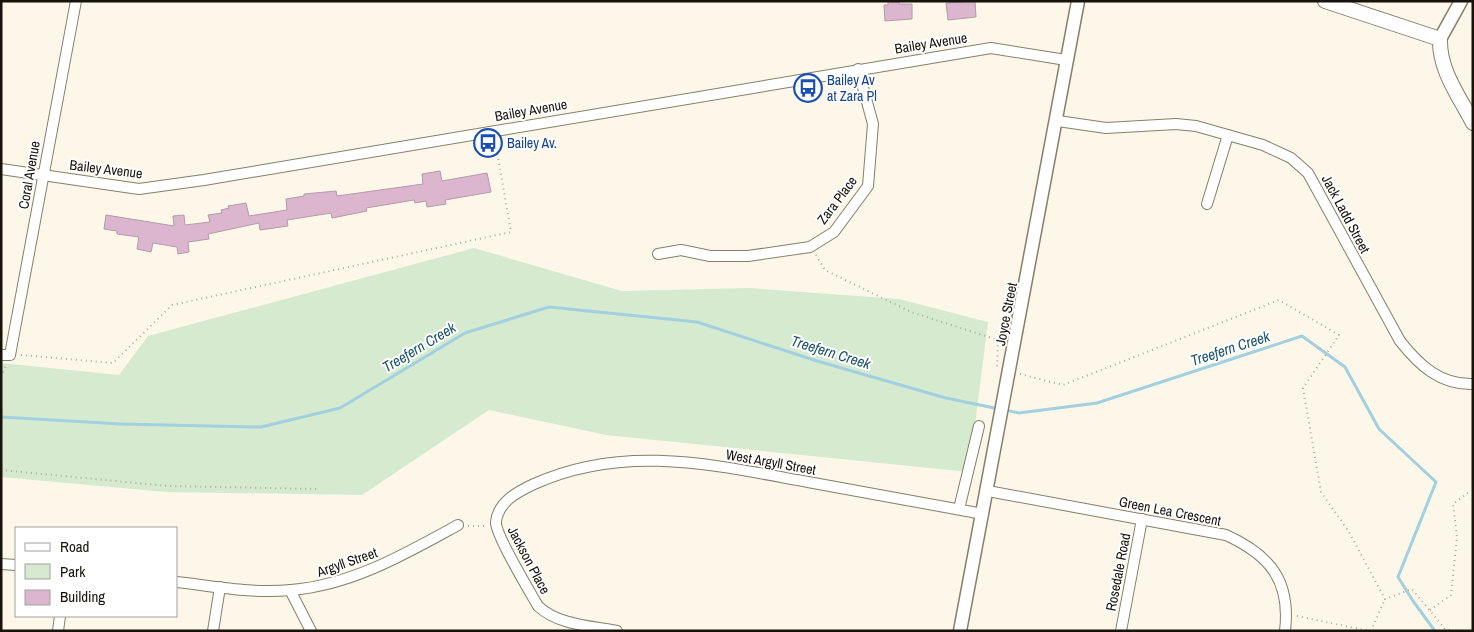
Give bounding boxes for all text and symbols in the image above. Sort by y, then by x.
street label: Bailey Avenue [893,28,969,58]
place label: Bailey Av at Zara Pl [827,71,877,105]
bus stop icon: Bailey Av at Zara Pl [793,73,823,103]
street label: Bailey Avenue [493,95,569,125]
bus stop icon: Bailey Av. [473,128,503,158]
place label: Bailey Av. [507,134,557,152]
street label: Coral Avenue [14,140,44,210]
street label: Bailey Avenue [69,156,143,182]
street label: Zara Place [813,172,861,228]
street label: Jack Ladd Street [1318,172,1374,256]
street label: Joyce Street [991,281,1021,347]
water label: Treefern Creek [378,316,460,377]
water label: Treefern Creek [1188,325,1273,371]
water label: Treefern Creek [789,330,874,374]
street label: West Argyll Street [725,445,817,479]
street label: Green Lea Crescent [1118,492,1222,530]
street label: Jackson Place [504,523,554,597]
legend [15,527,178,617]
street label: Rosedale Road [1102,531,1134,613]
text: Road [60,536,89,557]
street label: Argyll Street [314,543,379,581]
text: Park [60,561,86,582]
text: Building [60,586,105,607]

